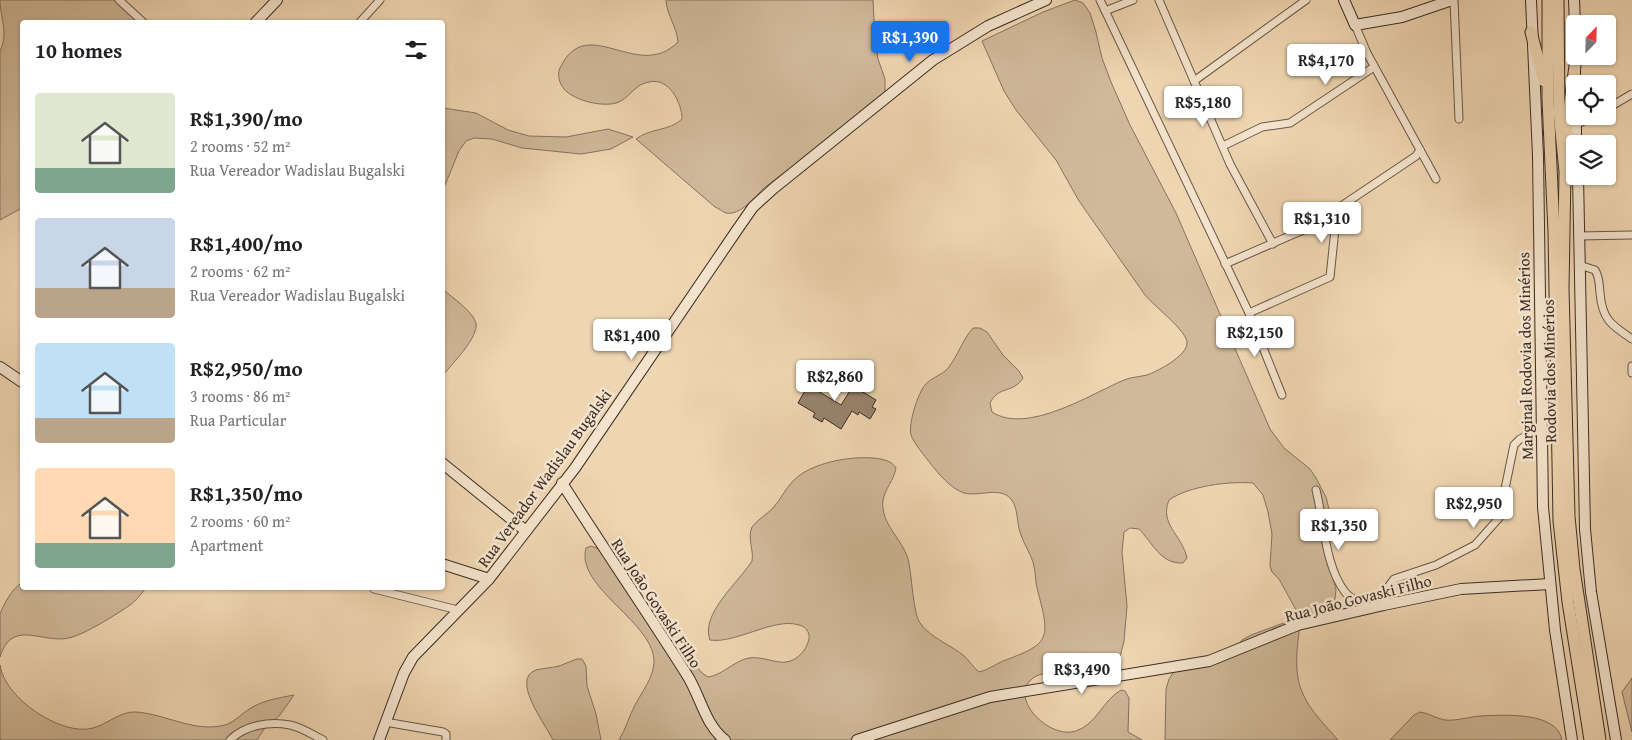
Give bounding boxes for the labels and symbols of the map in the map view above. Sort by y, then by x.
north arrow [1566,15,1616,65]
pin: R$1,390 [864,20,956,63]
pin: R$4,170 [1280,44,1372,86]
pin: R$5,180 [1157,86,1249,128]
pin: R$1,310 [1276,202,1368,244]
street label: Marginal Rodovia dos Minérios [1511,252,1539,460]
street label: Rodovia dos Minérios [1536,299,1562,443]
pin: R$2,150 [1209,316,1301,358]
pin: R$1,400 [586,318,678,361]
pin: R$2,860 [789,360,881,402]
street label: Rua Vereador Wadislau Bugalski [471,384,617,572]
pin: R$2,950 [1428,486,1520,529]
pin: R$1,350 [1293,508,1385,551]
street label: Rua João Govaski Filho [606,533,708,673]
street label: Rua João Govaski Filho [1282,568,1434,628]
pin: R$3,490 [1036,652,1128,695]

